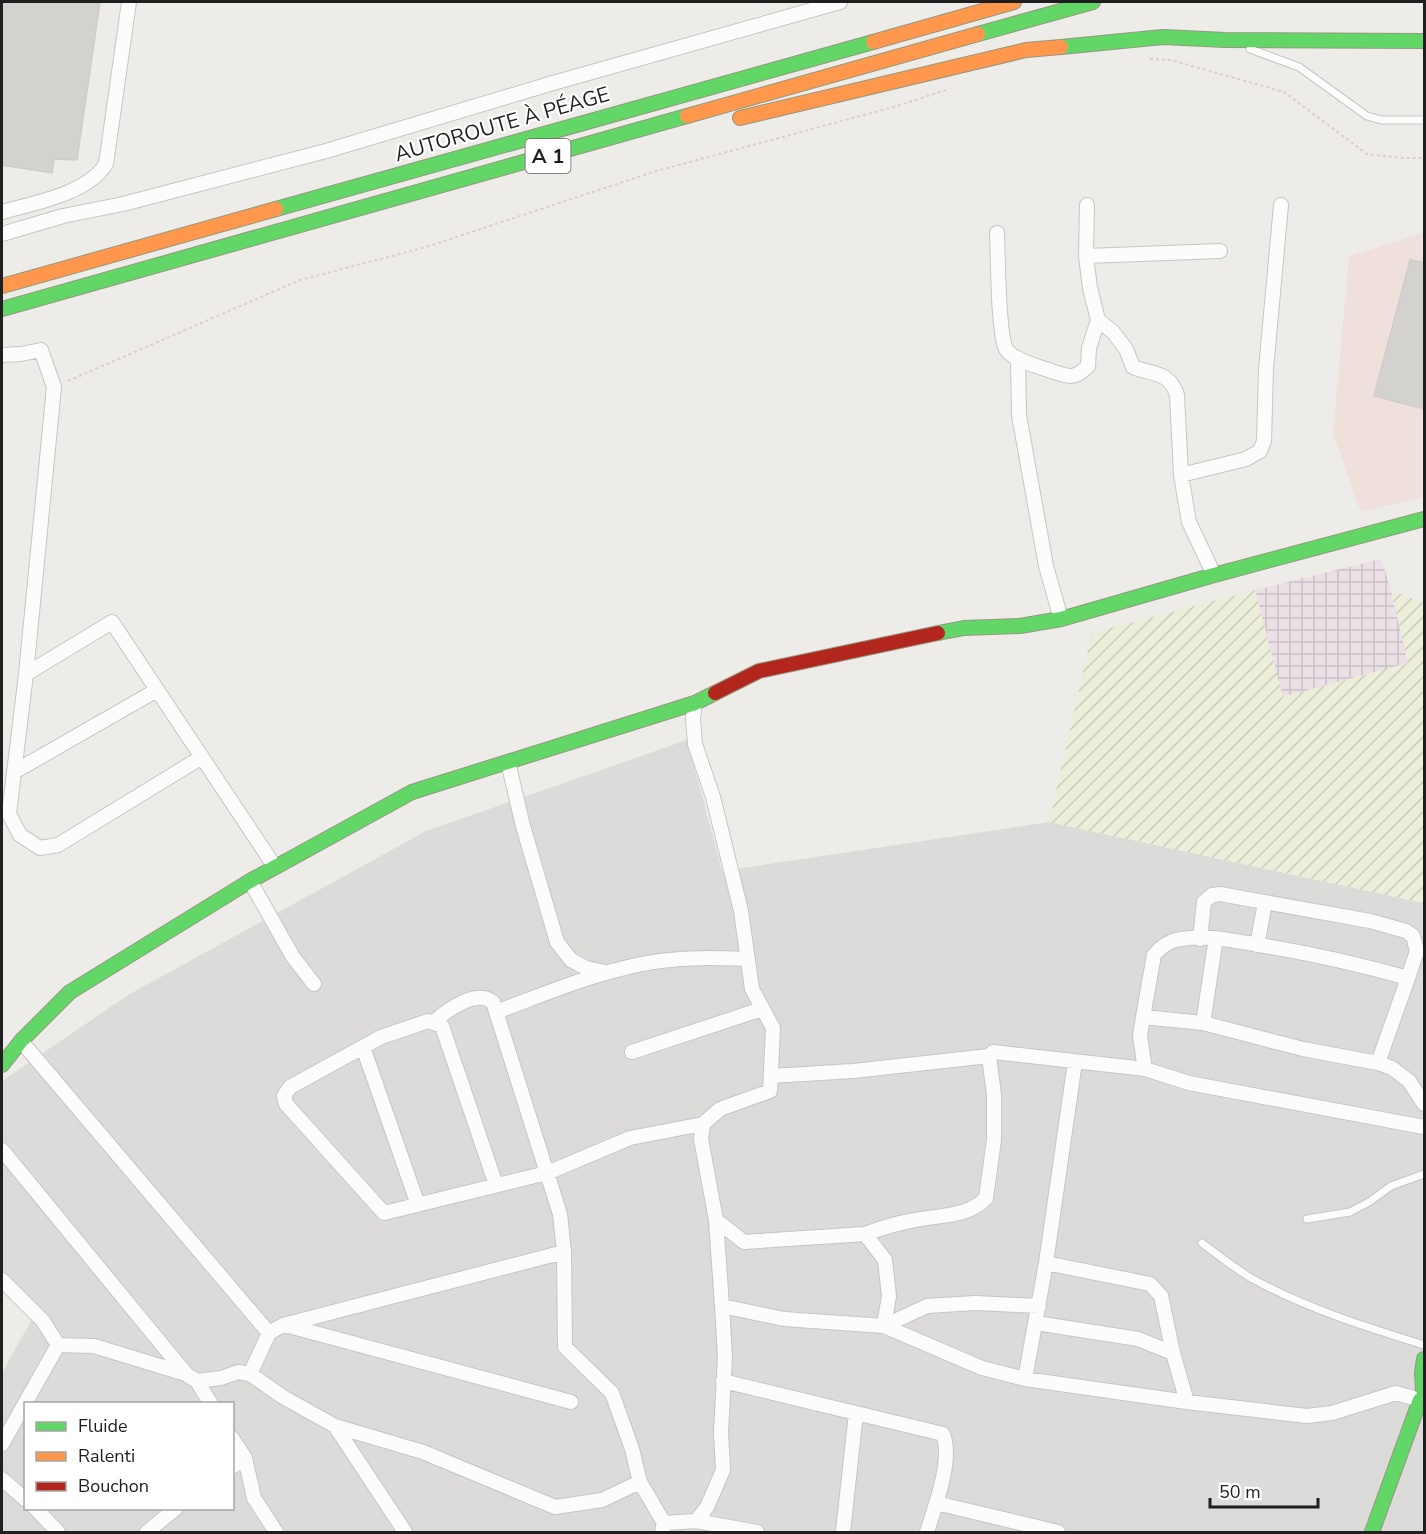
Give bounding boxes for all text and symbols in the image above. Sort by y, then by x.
street label: AUTOROUTE À PÉAGE [391,80,613,168]
road number: A 1 [526,139,570,173]
legend [24,1402,234,1510]
text: Fluide [78,1414,128,1438]
text: Ralenti [78,1444,135,1468]
scale bar [1210,1471,1318,1509]
text: Bouchon [78,1474,149,1498]
text: 50 m [1219,1480,1261,1504]

